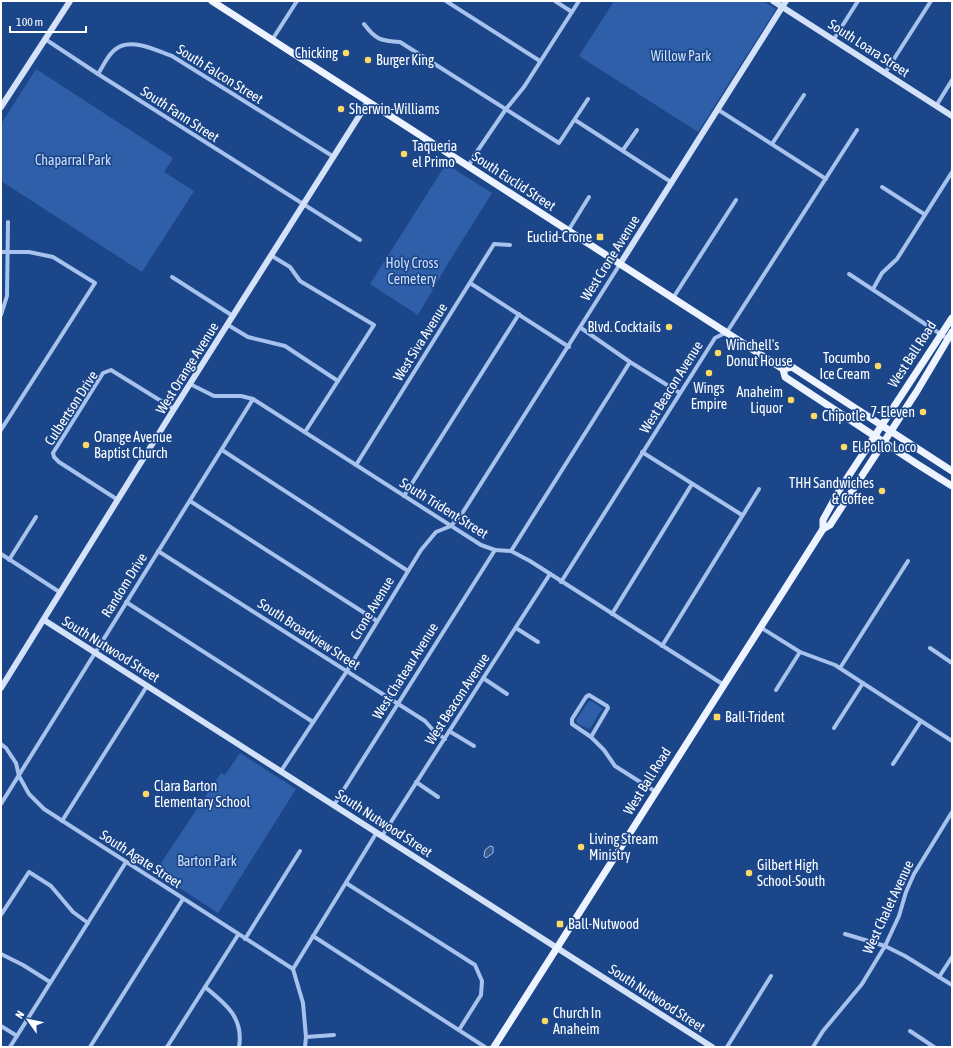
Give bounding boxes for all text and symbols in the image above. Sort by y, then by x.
scale bar [10,8,86,34]
text: 100 m [16,15,43,29]
street label: South Loara Street [825,16,913,80]
street label: South Falcon Street [174,41,266,107]
place label: Chicking [295,45,338,61]
marker: Chicking [341,48,351,58]
park label: Willow Park [651,48,711,64]
place label: Burger King [376,52,434,68]
marker: Burger King [363,55,373,65]
street label: South Fann Street [138,83,222,145]
place label: Sherwin-Williams [349,101,440,117]
marker: Sherwin-Williams [336,104,346,114]
place label: Taqueria el Primo [412,138,457,170]
street label: South Euclid Street [469,148,559,214]
marker: Taqueria el Primo [399,149,409,159]
park label: Chaparral Park [35,152,111,168]
street label: West Crone Avenue [577,212,643,304]
place label: Euclid-Crone [527,229,592,245]
marker: Euclid-Crone [595,232,605,242]
park label: Holy Cross Cemetery [386,255,438,287]
street label: West Siva Avenue [390,300,450,384]
street label: West Ball Road [885,318,939,390]
street label: West Orange Avenue [152,319,222,417]
place label: Blvd. Cocktails [587,319,661,335]
marker: Blvd. Cocktails [664,322,674,332]
place label: Winchell's Donut House [726,337,793,369]
street label: West Beacon Avenue [636,338,706,436]
marker: Winchell's Donut House [713,348,723,358]
place label: Tocumbo Ice Cream [820,350,870,382]
marker: Tocumbo Ice Cream [873,361,883,371]
street label: Culbertson Drive [41,368,101,448]
marker: Wings Empire [704,368,714,378]
place label: Wings Empire [691,380,727,412]
place label: Anaheim Liquor [736,384,784,416]
marker: Anaheim Liquor [786,395,796,405]
place label: 7-Eleven [870,404,915,420]
marker: 7-Eleven [918,407,928,417]
place label: Chipotle [822,408,865,424]
marker: Chipotle [809,411,819,421]
place label: Orange Avenue Baptist Church [94,429,172,461]
place label: El Pollo Loco [852,439,916,455]
marker: Orange Avenue Baptist Church [81,440,91,450]
marker: El Pollo Loco [839,442,849,452]
street label: South Trident Street [397,474,491,542]
place label: THH Sandwiches & Coffee [789,475,874,507]
marker: THH Sandwiches & Coffee [877,486,887,496]
street label: Random Drive [98,550,150,620]
street label: Crone Avenue [347,574,397,642]
street label: South Broadview Street [255,595,363,673]
street label: South Nutwood Street [59,613,163,685]
street label: West Chateau Avenue [369,620,441,722]
street label: West Beacon Avenue [422,650,492,748]
place label: Ball-Trident [725,709,785,725]
marker: Ball-Trident [712,712,722,722]
street label: West Ball Road [620,744,674,818]
place label: Clara Barton Elementary School [154,778,250,810]
street label: South Nutwood Street [333,786,435,860]
marker: Clara Barton Elementary School [141,789,151,799]
street label: South Agate Street [97,827,185,891]
place label: Living Stream Ministry [589,831,658,863]
marker: Living Stream Ministry [576,842,586,852]
park label: Barton Park [177,853,237,869]
place label: Gilbert High School-South [757,857,825,889]
street label: West Chalet Avenue [859,858,917,956]
marker: Gilbert High School-South [744,868,754,878]
place label: Ball-Nutwood [568,916,639,932]
marker: Ball-Nutwood [555,919,565,929]
street label: South Nutwood Street [606,961,708,1035]
north arrow [8,1000,48,1040]
place label: Church In Anaheim [553,1005,601,1037]
text: N [13,1009,26,1021]
marker: Church In Anaheim [540,1016,550,1026]

